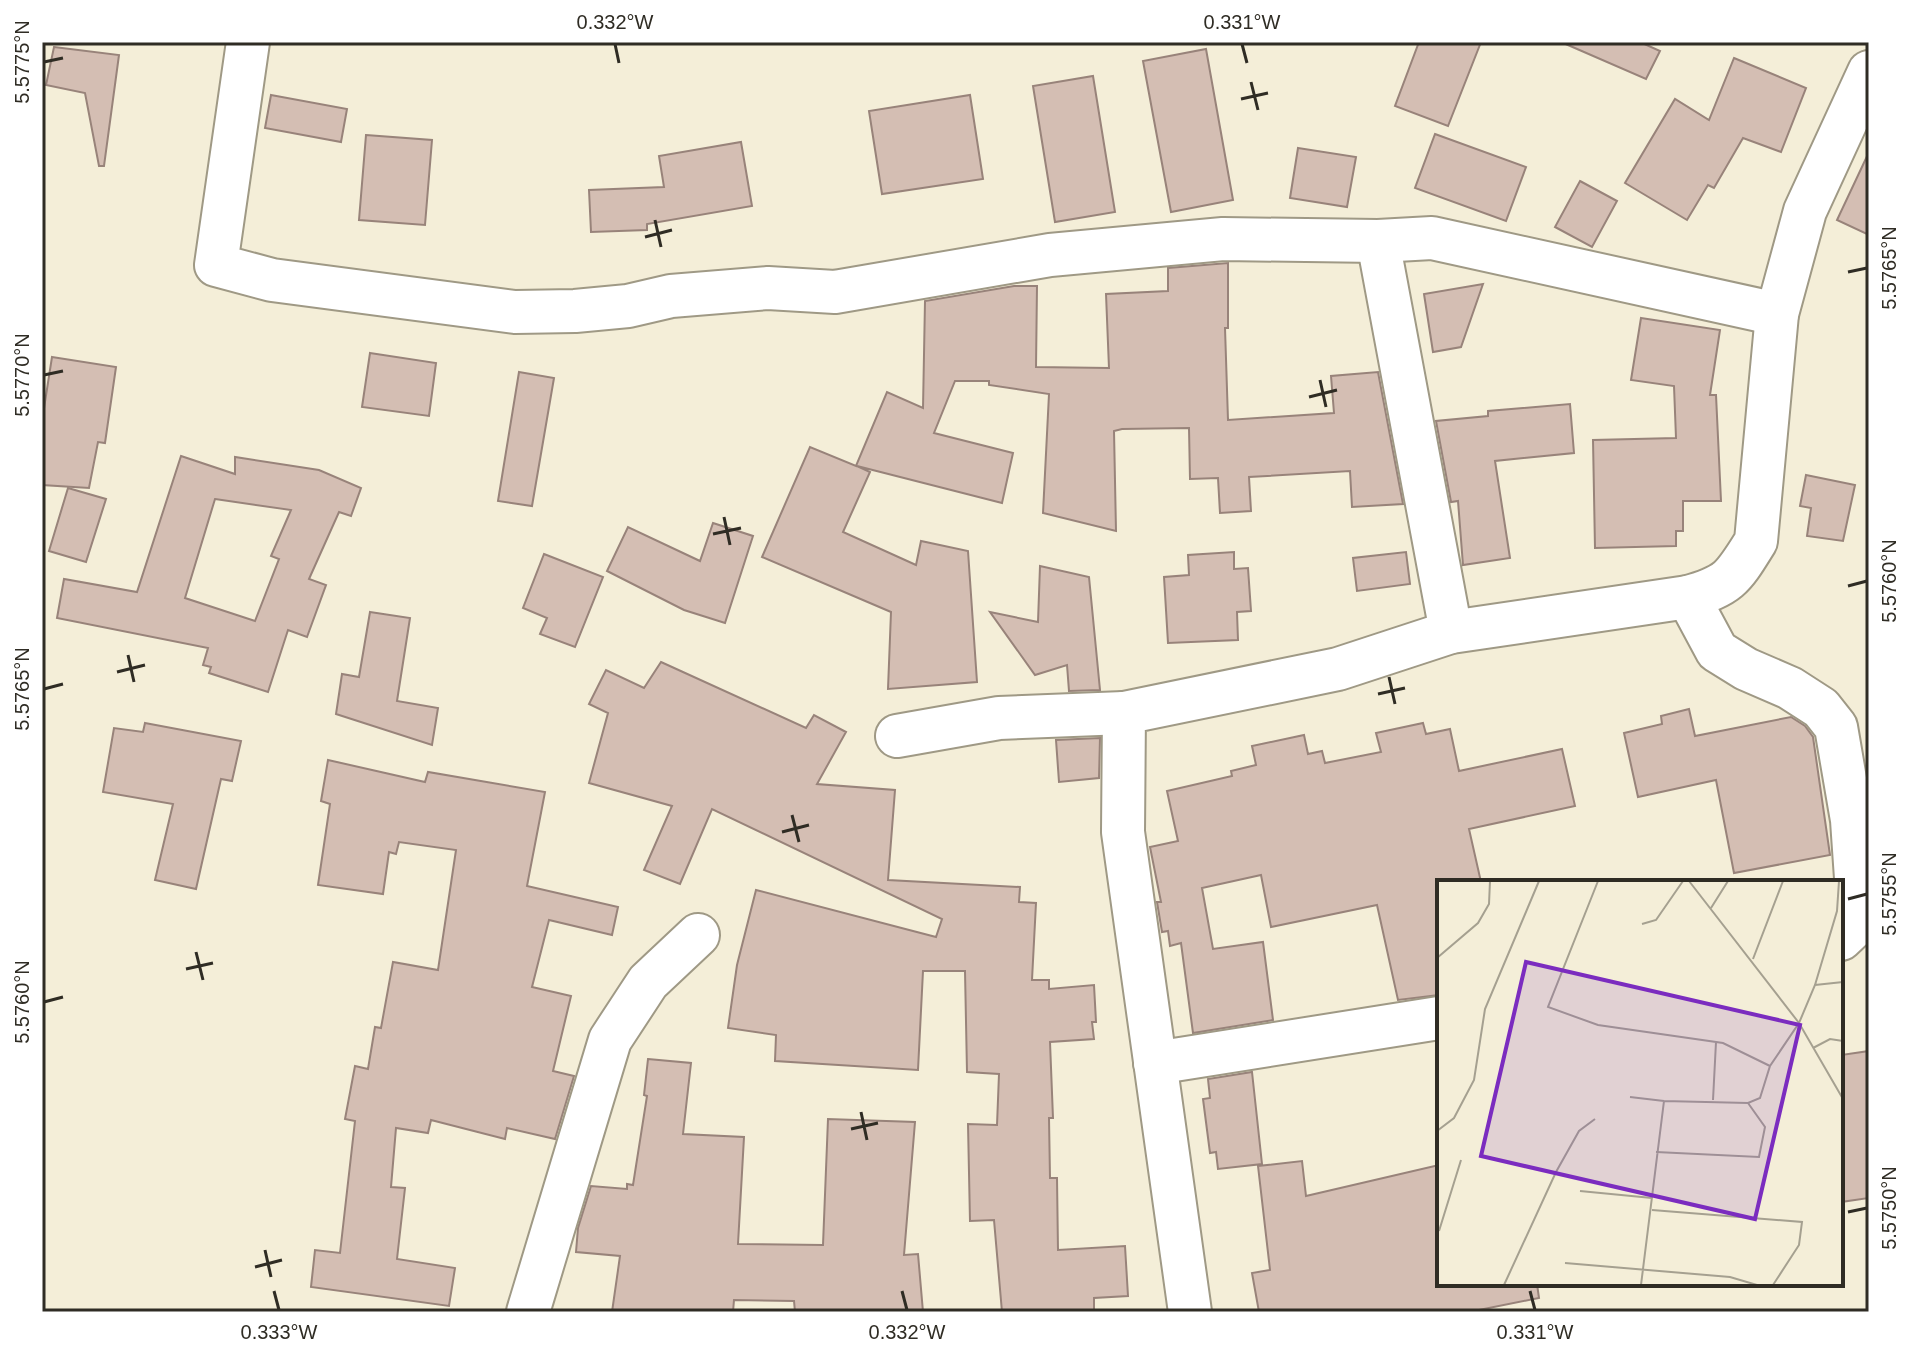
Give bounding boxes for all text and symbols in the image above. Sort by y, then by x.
text: 0.332°W [577,11,654,33]
text: 0.331°W [1204,11,1281,33]
text: 5.5775°N [11,20,33,104]
text: 5.5765°N [1878,226,1900,310]
text: 5.5770°N [11,333,33,417]
text: 5.5760°N [1878,539,1900,623]
text: 5.5765°N [11,647,33,731]
text: 5.5755°N [1878,852,1900,936]
inset map [1437,880,1843,1286]
text: 5.5760°N [11,960,33,1044]
text: 5.5750°N [1878,1166,1900,1250]
text: 0.333°W [241,1321,318,1343]
text: 0.332°W [869,1321,946,1343]
text: 0.331°W [1497,1321,1574,1343]

